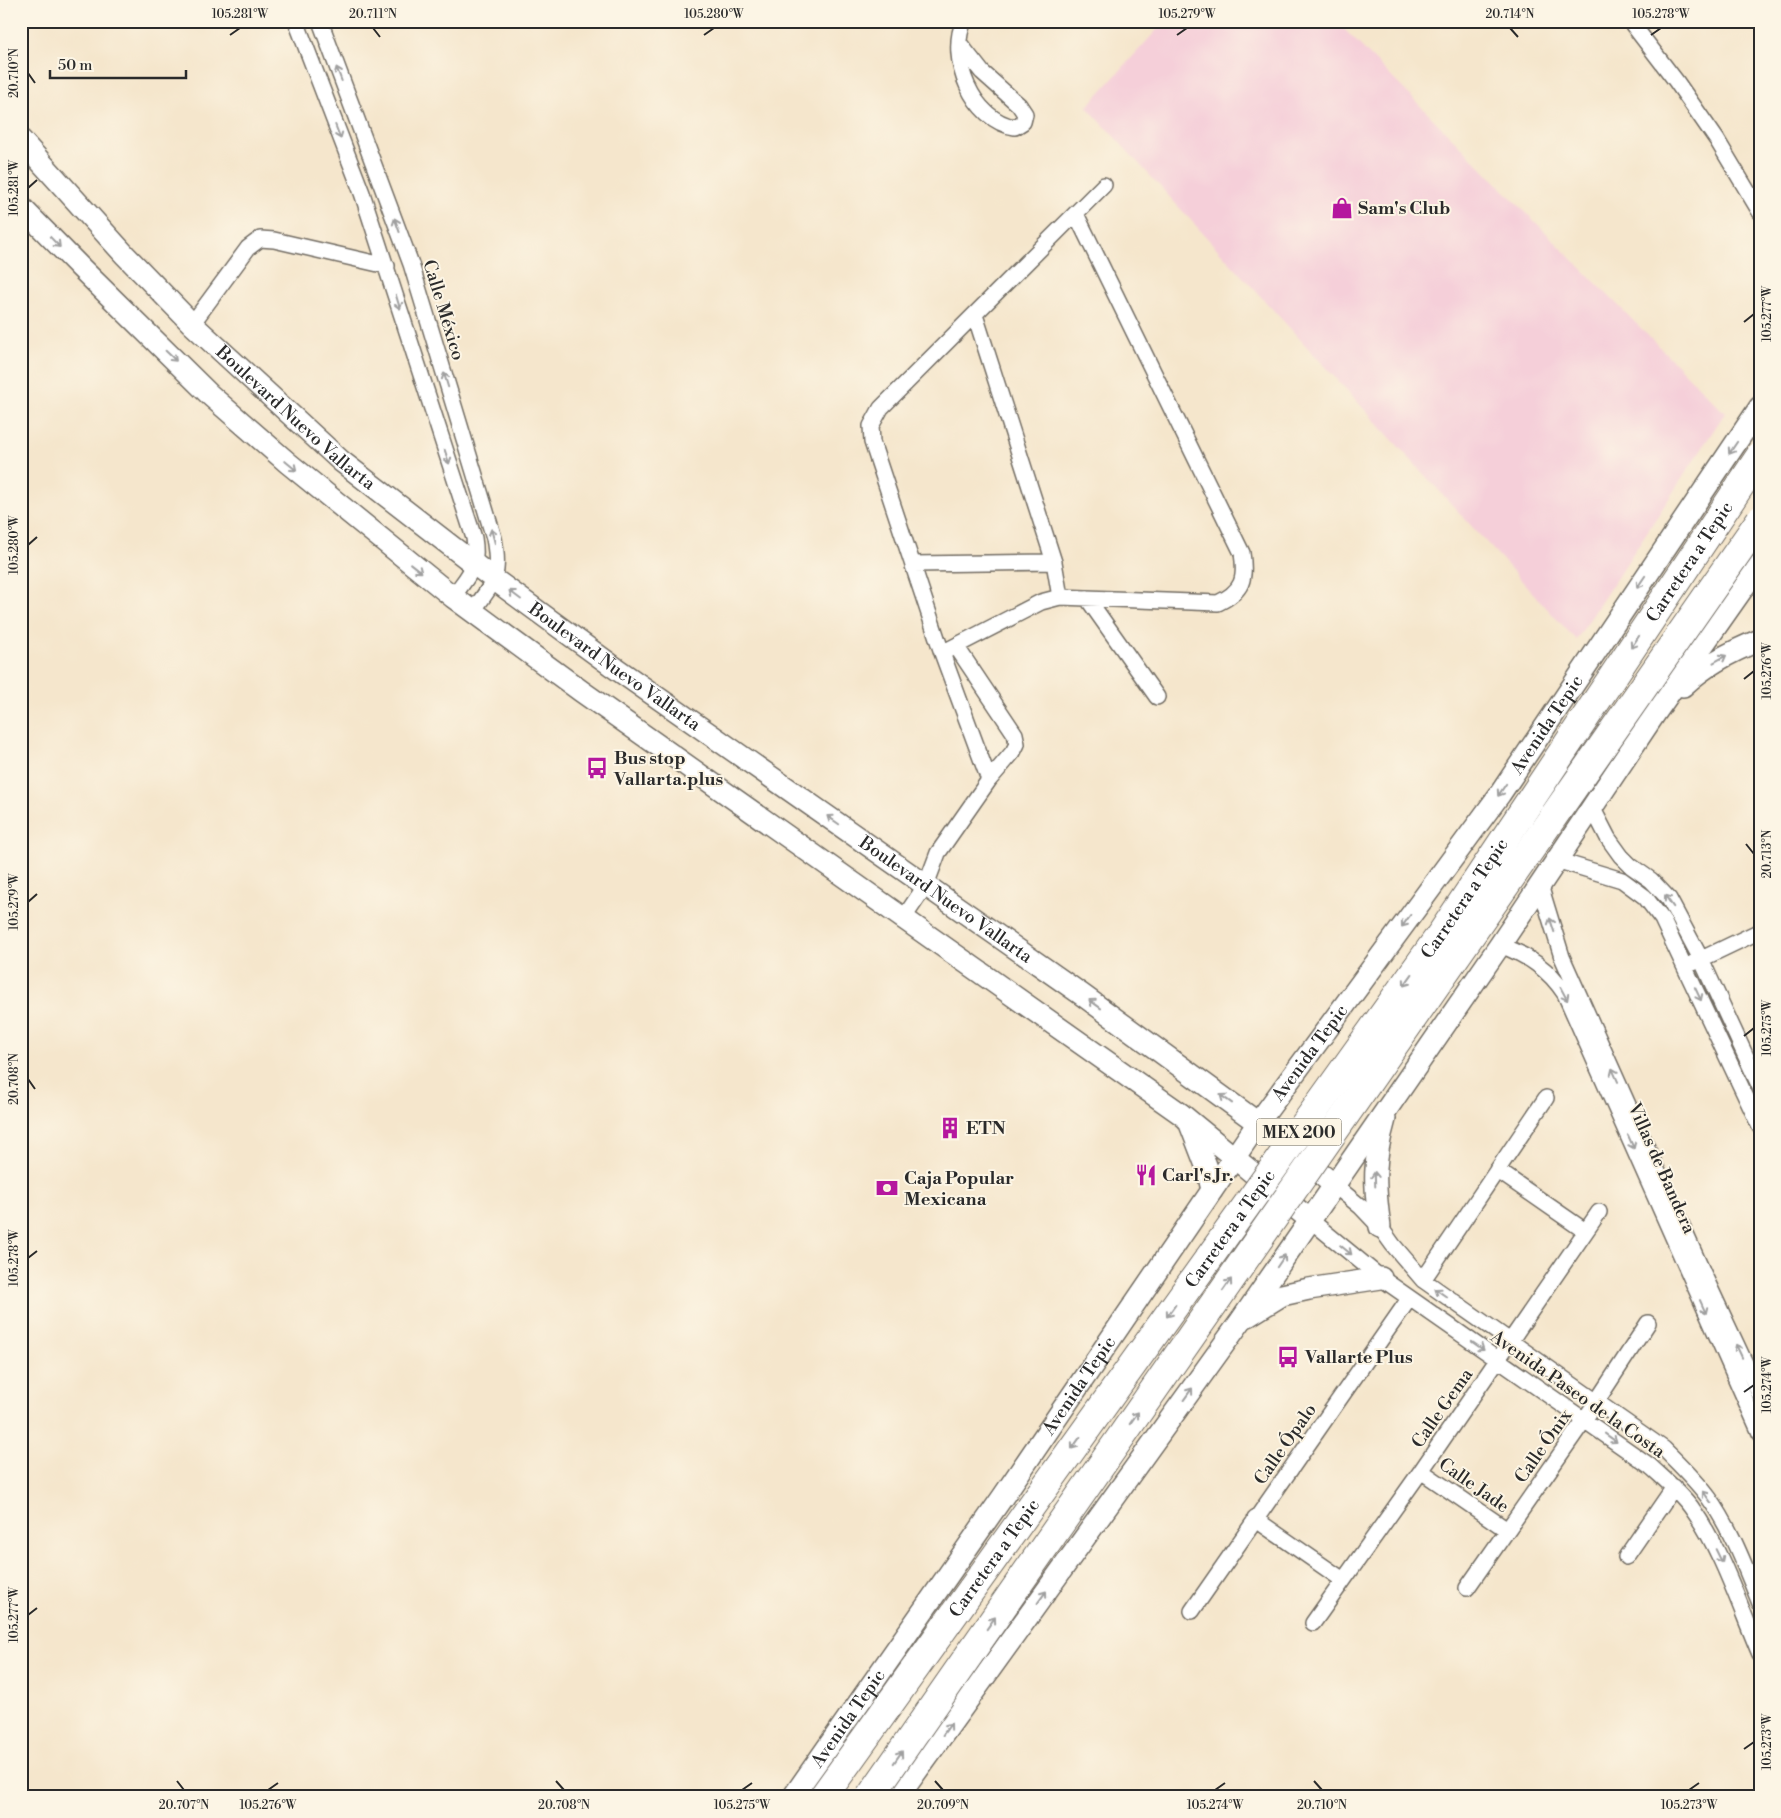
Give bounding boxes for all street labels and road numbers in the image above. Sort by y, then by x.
street label: Calle México [417,257,470,363]
street label: Boulevard Nuevo Vallarta [210,340,380,496]
street label: Carretera a Tepic [1641,497,1738,627]
street label: Boulevard Nuevo Vallarta [523,597,706,737]
street label: Avenida Tepic [1505,671,1589,780]
street label: Boulevard Nuevo Vallarta [854,831,1037,969]
street label: Carretera a Tepic [1416,834,1514,964]
street label: Avenida Tepic [1266,1000,1353,1107]
street label: Villas de Bandera [1622,1098,1701,1238]
road number: MEX 200 [1256,1118,1342,1146]
street label: Carretera a Tepic [1180,1165,1281,1293]
street label: Avenida Paseo de la Costa [1485,1325,1670,1464]
street label: Avenida Tepic [1037,1332,1121,1440]
street label: Calle Gema [1407,1363,1479,1453]
street label: Calle Ópalo [1249,1399,1322,1489]
street label: Calle Ónix [1510,1404,1578,1488]
street label: Calle Jade [1434,1453,1513,1518]
street label: Carretera a Tepic [944,1494,1045,1622]
street label: Avenida Tepic [806,1665,891,1773]

